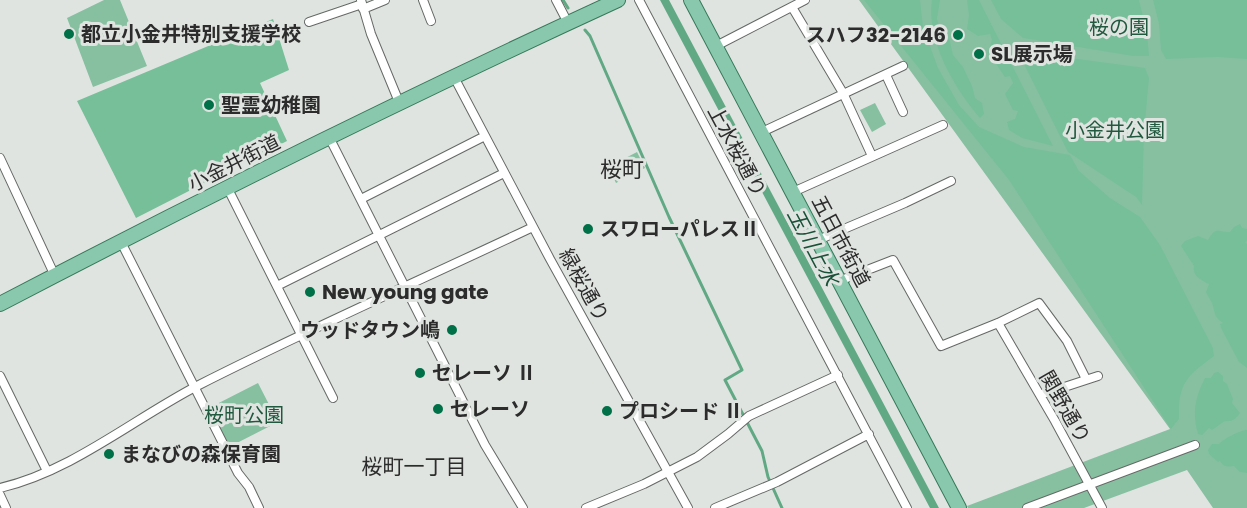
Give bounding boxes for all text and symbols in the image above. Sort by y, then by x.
park label: 桜の園 [1089,13,1149,41]
place label: 都立小金井特別支援学校 [81,20,301,48]
place label: スハフ32-2146 [806,21,946,49]
marker: 都立小金井特別支援学校 [62,27,76,41]
marker: スハフ32-2146 [951,28,965,42]
place label: SL展示場 [991,40,1073,68]
marker: SL展示場 [972,47,986,61]
place label: 聖霊幼稚園 [221,91,321,119]
marker: 聖霊幼稚園 [202,98,216,112]
street label: 上水桜通り [701,100,773,202]
park label: 小金井公園 [1065,116,1165,144]
street label: 小金井街道 [183,128,285,198]
district label: 桜町 [600,154,644,185]
street label: 五日市街道 [805,190,877,292]
water label: 玉川上水 [781,203,847,292]
place label: スワローパレスⅡ [600,215,760,243]
marker: スワローパレスⅡ [581,222,595,236]
street label: 緑桜通り [552,243,616,327]
place label: New young gate [322,278,489,306]
marker: New young gate [303,285,317,299]
place label: ウッドタウン嶋 [300,316,440,344]
marker: ウッドタウン嶋 [445,323,459,337]
place label: セレーソ Ⅱ [432,359,536,387]
street label: 関野通り [1033,365,1097,449]
marker: セレーソ Ⅱ [413,366,427,380]
place label: セレーソ [450,395,530,423]
place label: プロシード Ⅱ [619,397,743,425]
park label: 桜町公園 [204,401,284,429]
marker: セレーソ [431,402,445,416]
marker: プロシード Ⅱ [600,404,614,418]
place label: まなびの森保育園 [121,440,281,468]
marker: まなびの森保育園 [102,447,116,461]
district label: 桜町一丁目 [362,452,467,481]

